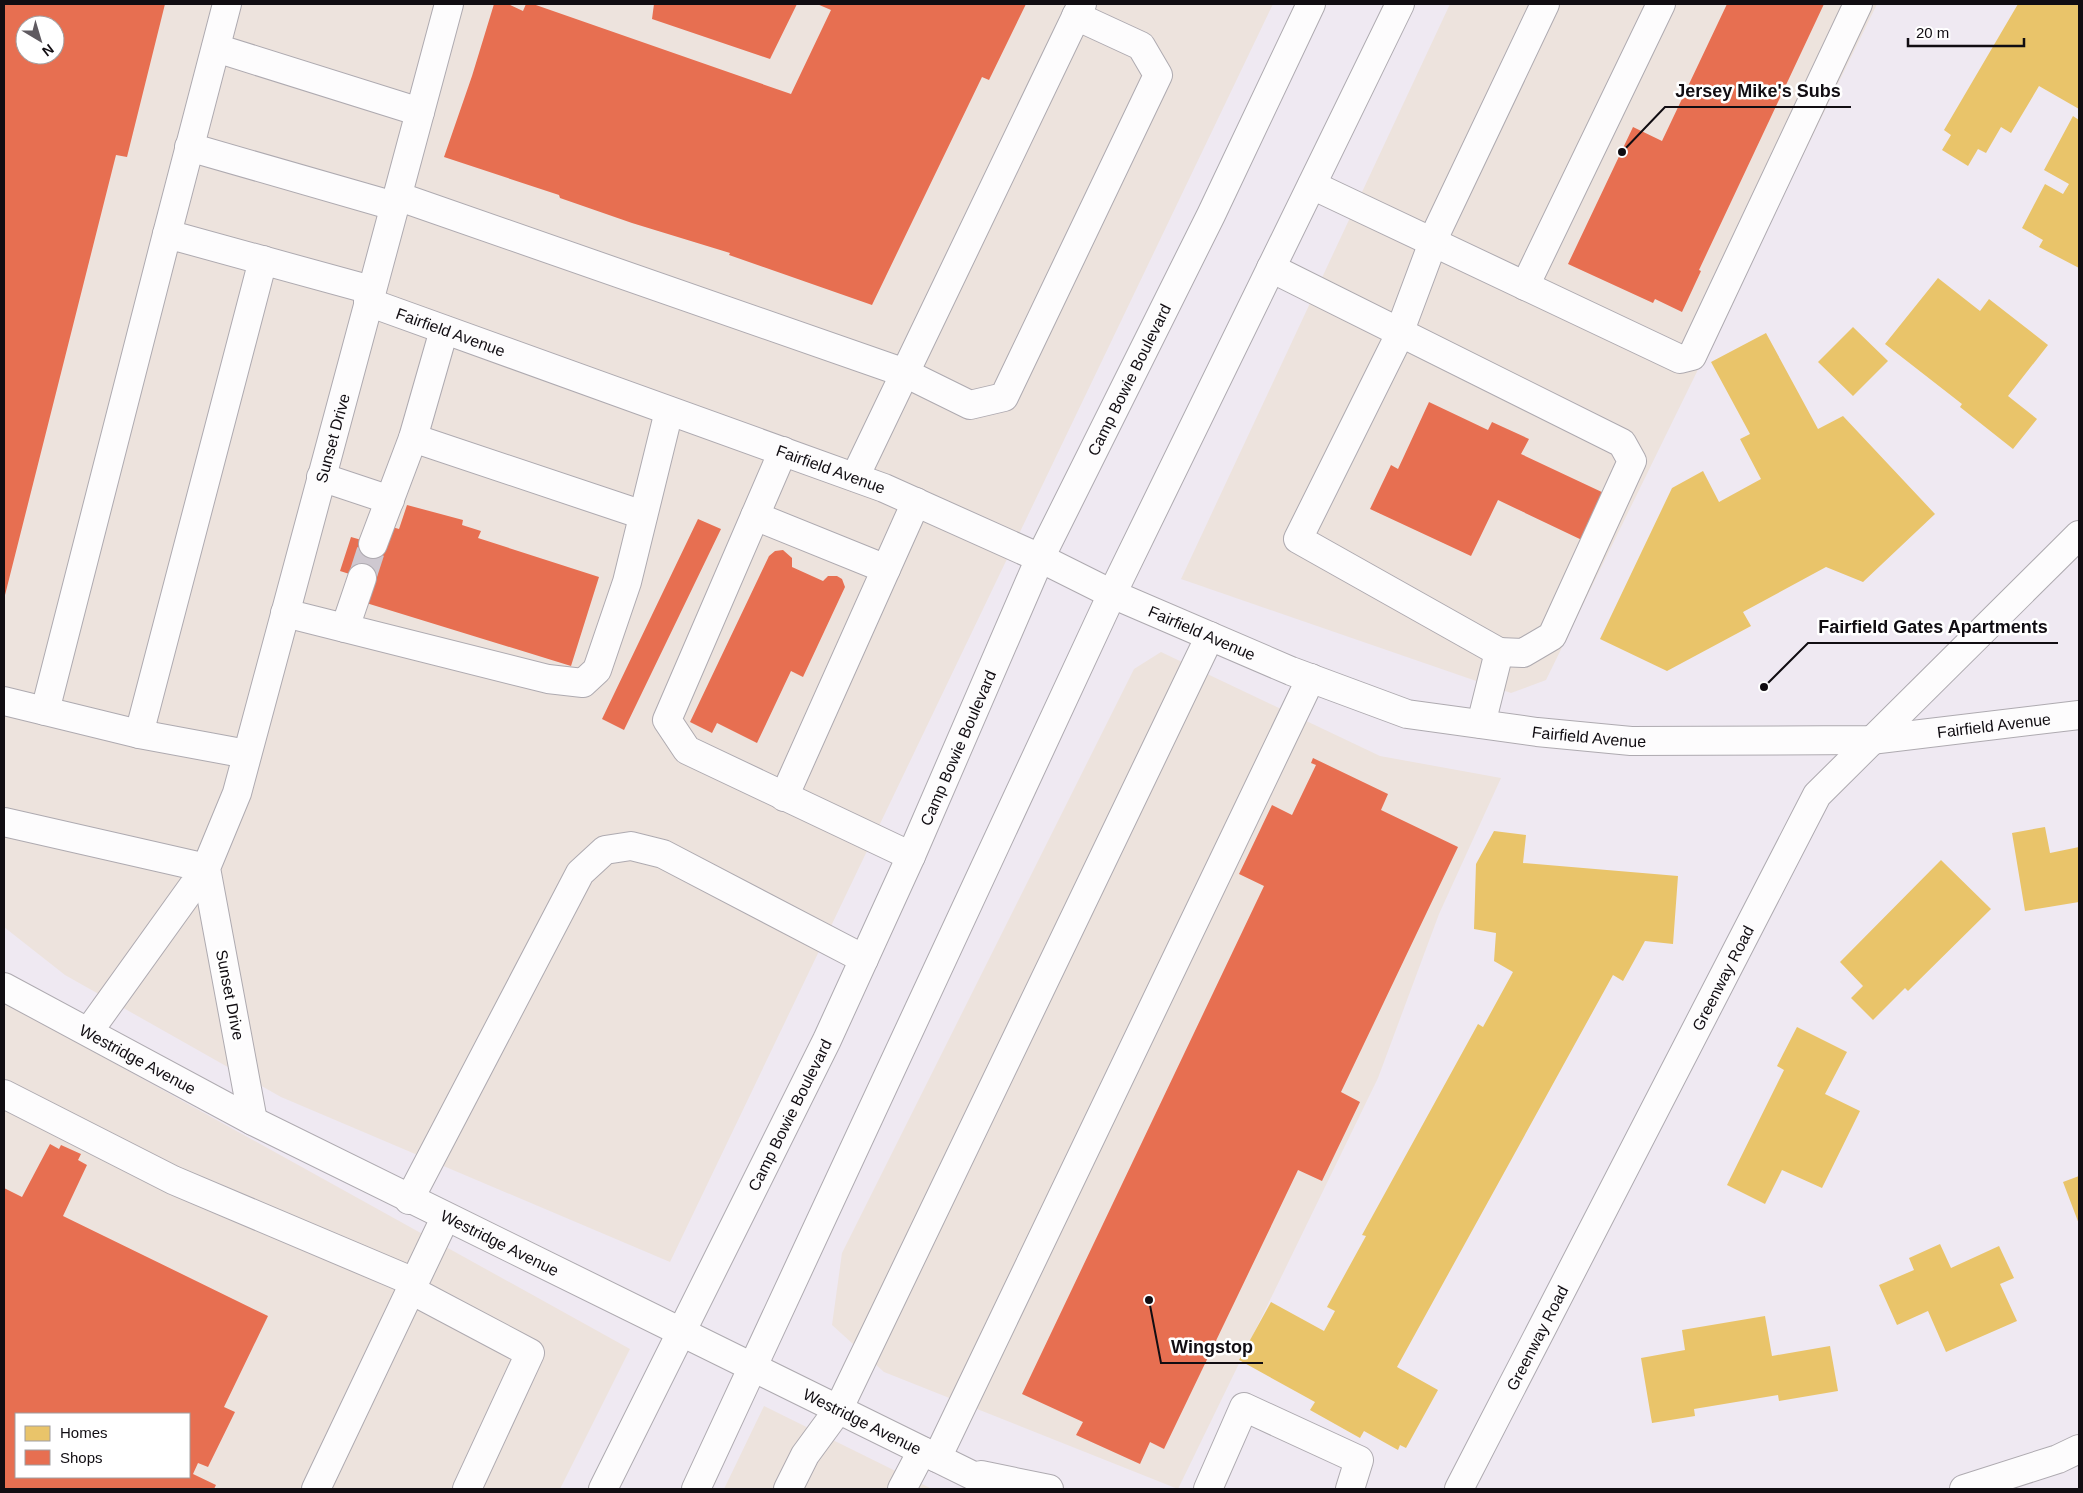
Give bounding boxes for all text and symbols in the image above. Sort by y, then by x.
north arrow [15,15,65,65]
scale bar [1908,15,2024,47]
text: 20 m [1916,24,1949,41]
text: N [39,41,57,60]
callout: Jersey Mike's Subs [1665,74,1851,107]
text: Jersey Mike's Subs [1675,81,1841,101]
street label: Camp Bowie Boulevard [1084,301,1174,458]
street label: Fairfield Avenue [394,304,508,359]
street label: Sunset Drive [312,392,352,485]
street label: Fairfield Avenue [774,441,888,496]
street label: Fairfield Avenue [1146,602,1258,663]
callout: Fairfield Gates Apartments [1808,610,2058,643]
text: Fairfield Gates Apartments [1818,617,2048,637]
street label: Camp Bowie Boulevard [917,668,999,828]
street label: Fairfield Avenue [1936,710,2052,741]
street label: Fairfield Avenue [1531,723,1646,750]
street label: Greenway Road [1689,923,1757,1033]
street label: Sunset Drive [213,948,247,1042]
street label: Westridge Avenue [77,1021,199,1097]
street label: Camp Bowie Boulevard [745,1036,835,1194]
street label: Westridge Avenue [438,1206,562,1279]
street label: Greenway Road [1503,1283,1571,1393]
callout: Wingstop [1161,1330,1263,1363]
text: Wingstop [1171,1337,1253,1357]
street label: Westridge Avenue [801,1385,924,1457]
legend [15,1413,190,1478]
text: Homes [60,1424,108,1441]
text: Shops [60,1449,103,1466]

